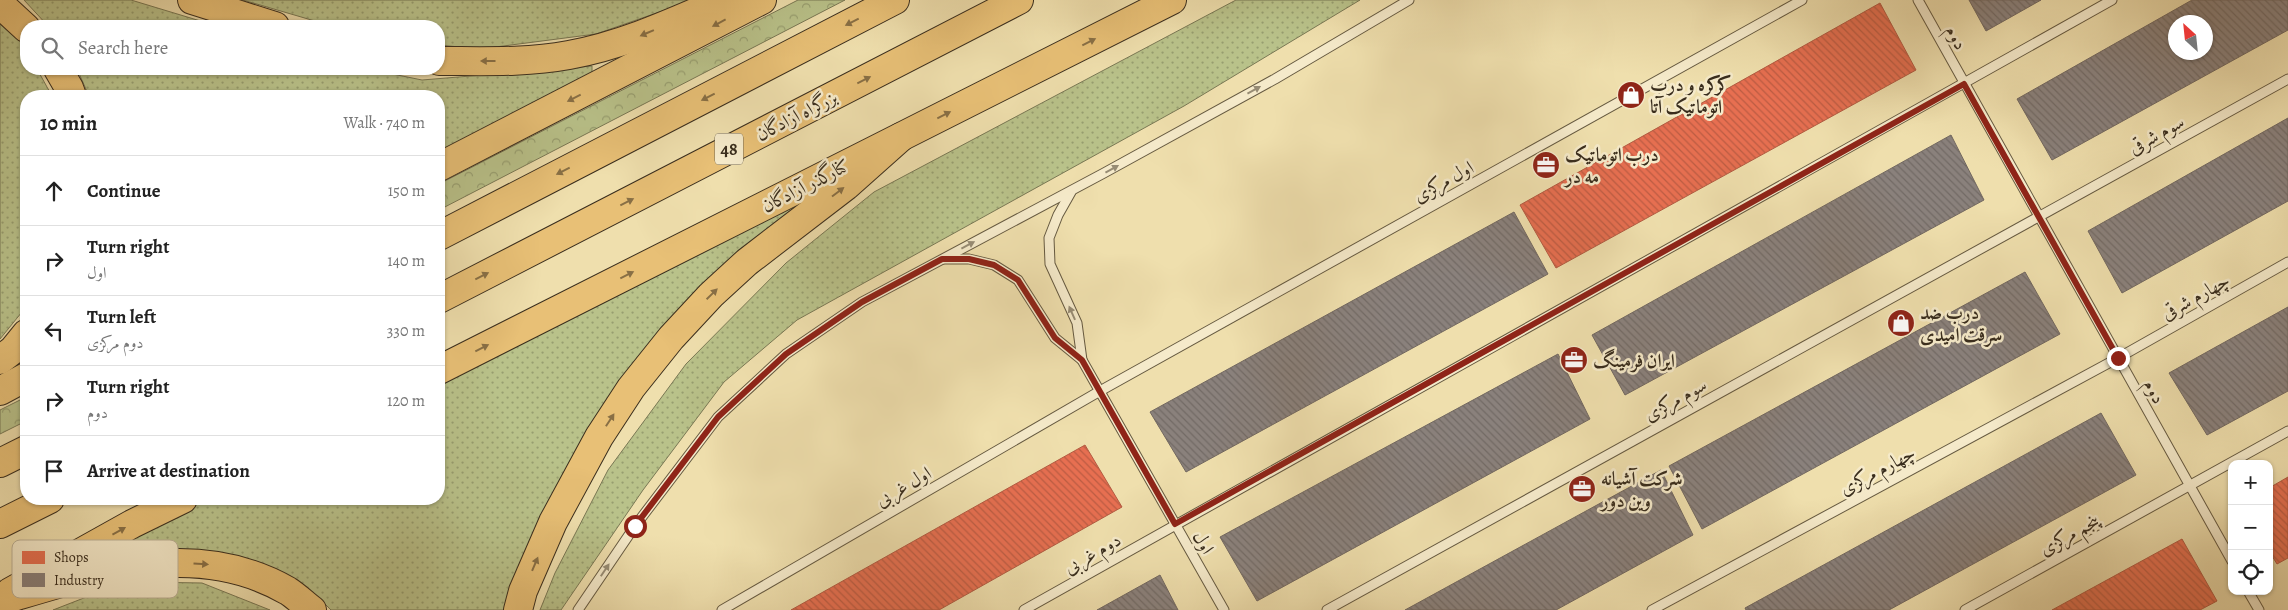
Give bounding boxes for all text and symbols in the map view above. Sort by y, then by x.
north arrow [2168,15,2213,60]
one-way arrow [845,18,859,26]
one-way arrow [712,19,726,27]
search box [20,20,445,75]
street label: دوم [1936,20,1973,56]
one-way arrow [640,29,654,37]
icon: search [38,34,66,62]
text: Search here [78,35,168,61]
one-way arrow [1082,38,1097,46]
one-way arrow [480,57,496,65]
place label: کرکره و درب اتوماتیک آتا [1650,72,1731,120]
one-way arrow [857,76,872,84]
shop icon: کرکره و درب اتوماتیک آتا [1616,80,1646,110]
street label: بزرگراه آزادگان [751,84,842,147]
one-way arrow [1247,86,1260,95]
one-way arrow [700,93,715,101]
one-way arrow [567,94,582,102]
text: 10 min [40,109,97,137]
street label: سوم شرقی [2124,109,2191,163]
one-way arrow [937,111,952,119]
text: Walk · 740 m [344,112,425,134]
road number: 48 [715,134,743,164]
place label: درب اتوماتیک مه در [1563,142,1659,190]
office icon: درب اتوماتیک مه در [1531,150,1561,180]
street label: کنارگذر آزادگان [757,152,854,219]
street label: اول مرکزی [1408,155,1478,209]
one-way arrow [1104,165,1119,173]
one-way arrow [556,167,570,175]
icon: ahead [40,177,68,205]
text: Continue [87,178,161,204]
text: 150 m [388,180,425,202]
one-way arrow [831,187,845,197]
one-way arrow [619,198,634,206]
text: Turn right [87,234,169,260]
one-way arrow [961,241,975,249]
icon: right [40,247,68,275]
text: 140 m [387,250,425,272]
text: اول [87,262,107,284]
street label: چهارم شرقی [2157,267,2236,329]
one-way arrow [620,271,635,279]
one-way arrow [475,272,489,280]
one-way arrow [705,288,717,300]
place label: درب ضد سرقت امیدی [1920,300,2002,348]
text: Turn left [87,304,156,330]
one-way arrow [1068,306,1076,320]
shop icon: درب ضد سرقت امیدی [1886,308,1916,338]
icon: left [40,317,68,345]
text: 330 m [387,320,425,342]
text: دوم مرکزی [87,332,144,354]
one-way arrow [475,344,489,352]
office icon: ایران فرمینگ [1559,345,1589,375]
route end [2107,347,2130,370]
place label: ایران فرمینگ [1593,348,1675,374]
street label: سوم مرکزی [1639,372,1713,430]
text: Turn right [87,374,169,400]
street label: دوم [2134,374,2171,410]
icon: right [40,387,68,415]
text: 120 m [387,390,425,412]
text: دوم [87,402,108,424]
one-way arrow [605,414,615,427]
street label: چهارم مرکزی [1835,440,1922,504]
icon: arrive [40,457,68,485]
text: Arrive at destination [87,458,250,484]
street label: اول غربی [871,460,937,514]
map controls [2228,460,2273,595]
button: + [2228,460,2273,505]
place label: شرکت آشیانه وین دور [1599,466,1683,514]
office icon: شرکت آشیانه وین دور [1567,474,1597,504]
button: − [2228,505,2273,550]
street label: پنجم مرکزی [2035,507,2108,566]
route start [624,515,647,538]
street label: اول [1186,526,1220,559]
one-way arrow [112,527,126,536]
street label: دوم غربی [1059,527,1127,583]
legend [12,540,178,598]
text: Shops [54,548,89,567]
button: locate [2228,550,2273,595]
one-way arrow [531,557,539,571]
one-way arrow [193,560,209,568]
one-way arrow [600,563,610,576]
text: Industry [54,571,104,590]

